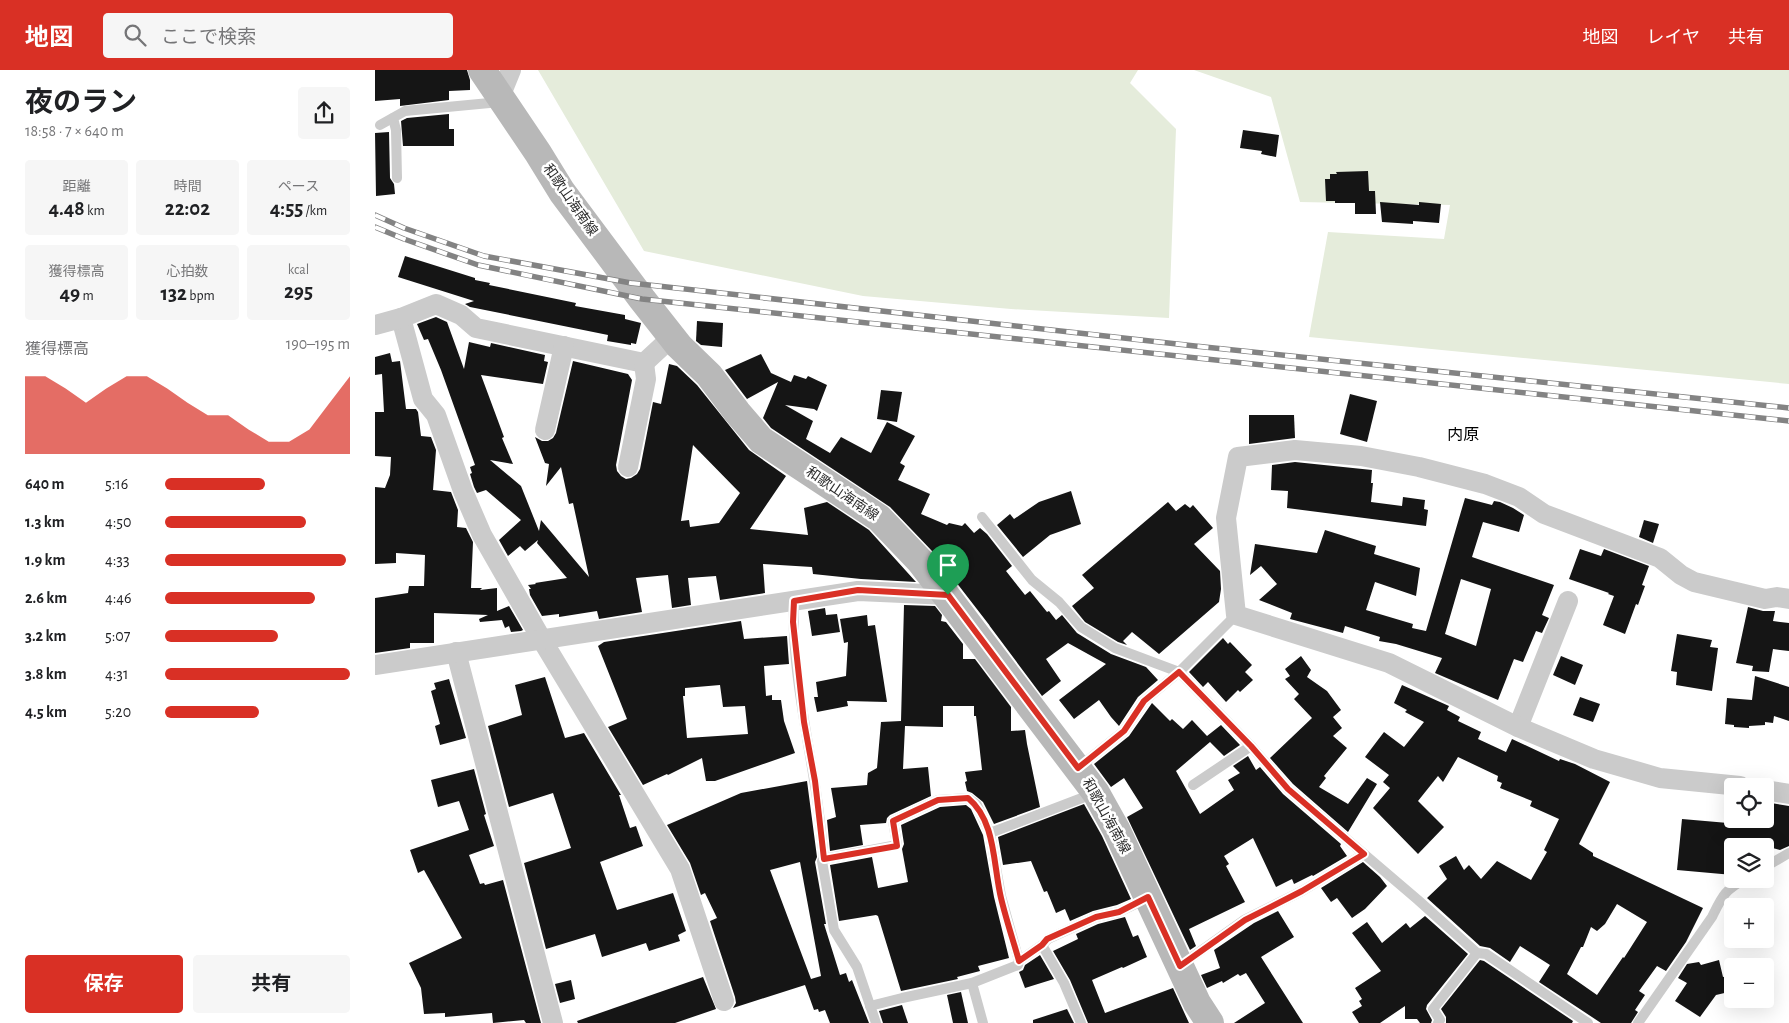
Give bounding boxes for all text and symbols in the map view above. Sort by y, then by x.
search box [103,13,453,58]
icon: search [121,21,149,49]
text: 地図 [25,26,73,50]
text: ここで検索 [161,28,256,47]
text: 地図 [1583,29,1619,47]
text: レイヤ [1647,29,1700,47]
text: 共有 [1728,29,1764,47]
button: share [298,87,350,139]
text: 夜のラン [25,89,137,117]
text: 18:58 · 7 × 640 m [25,123,124,139]
street label: 和歌山海南線 [540,161,601,238]
text: 距離 [63,180,91,194]
text: 時間 [174,180,202,194]
text: ペース [278,180,319,194]
text: 4.48 [48,198,85,219]
text: 22:02 [165,198,210,219]
text: 4:55 [270,198,303,219]
text: km [85,204,105,218]
text: /km [303,204,327,218]
text: kcal [288,263,309,277]
text: 獲得標高 [49,265,105,279]
text: 心拍数 [167,265,209,279]
text: 295 [284,281,313,302]
text: 49 [59,283,80,304]
text: 132 [160,283,187,304]
text: m [80,289,94,303]
text: bpm [187,289,215,303]
text: 190–195 m [286,336,350,352]
text: 獲得標高 [25,341,89,357]
district label: 内原 [1447,427,1479,443]
street label: 和歌山海南線 [803,464,881,523]
text: 640 m [25,476,64,492]
text: 5:16 [105,476,128,492]
text: 1.3 km [25,514,65,530]
text: 4:50 [105,514,132,530]
pin [927,544,969,595]
icon: arrive [934,551,962,579]
text: 1.9 km [25,552,65,568]
text: 4:33 [105,552,130,568]
text: 2.6 km [25,590,67,606]
text: 4:46 [105,590,132,606]
text: 3.2 km [25,628,66,644]
text: 5:07 [105,628,130,644]
text: 3.8 km [25,666,67,682]
text: 4:31 [105,666,128,682]
text: 4.5 km [25,704,67,720]
text: 5:20 [105,704,131,720]
street label: 和歌山海南線 [1080,775,1133,856]
map controls [1724,778,1774,1008]
button: locate [1724,778,1774,828]
button: layers [1724,838,1774,888]
button: + [1724,898,1774,948]
button: 保存 [25,955,183,1013]
button: 共有 [193,955,350,1013]
button: − [1724,958,1774,1008]

